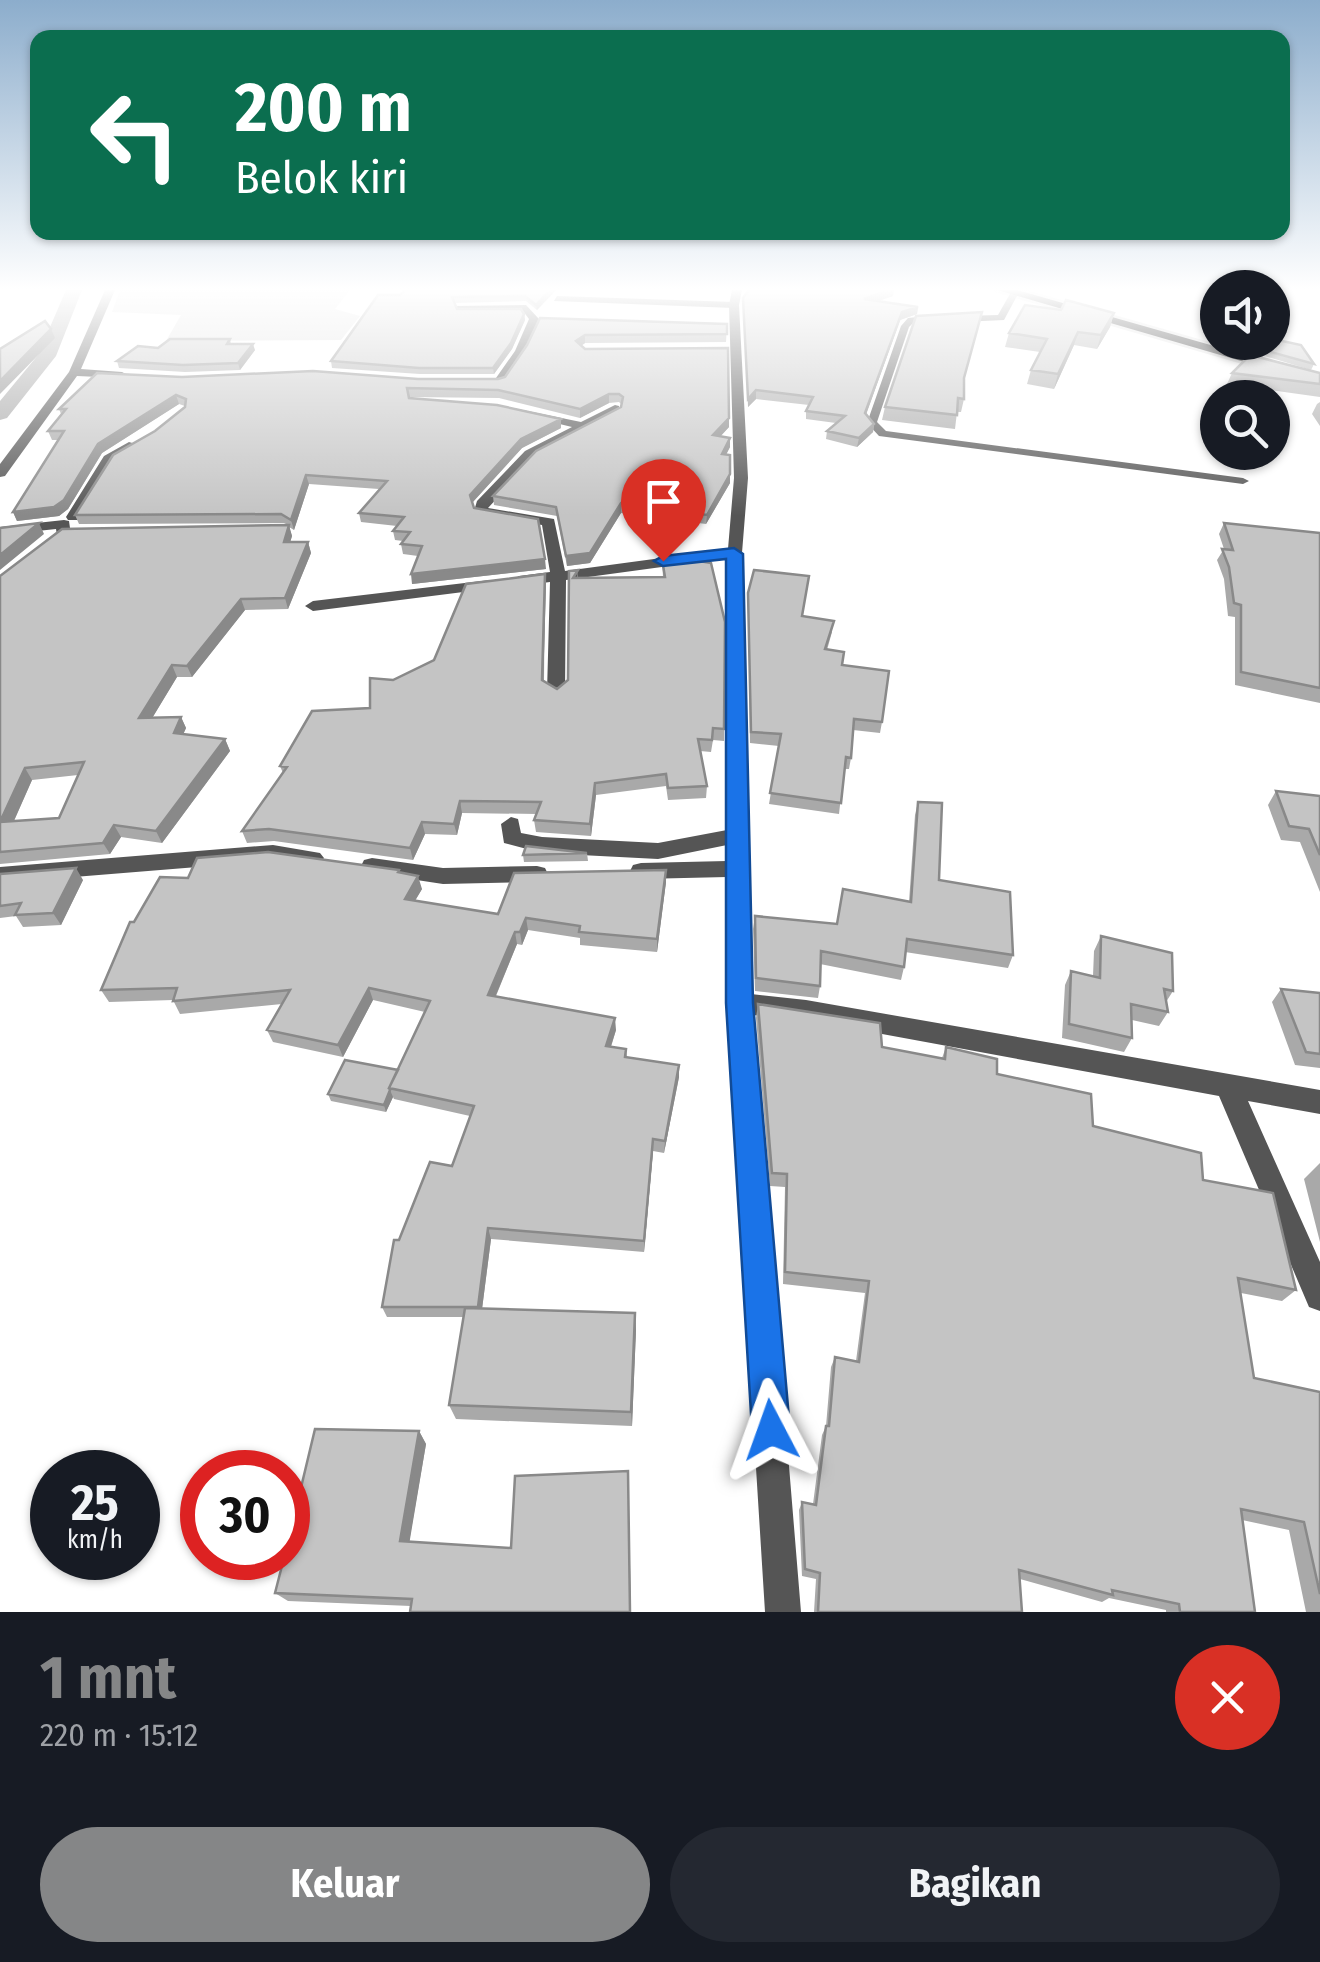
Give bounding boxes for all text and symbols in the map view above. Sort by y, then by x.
text: 200 m [235,66,412,150]
icon: left [70,70,200,200]
text: Belok kiri [235,151,408,205]
map controls [1200,270,1290,470]
button: sound [1200,270,1290,360]
button: search [1200,380,1290,470]
pin [621,459,706,562]
icon: arrive [636,474,691,529]
position arrow [719,1378,823,1482]
speed limit sign: 30 [180,1450,310,1580]
text: 25 [71,1473,119,1533]
text: km/h [67,1525,123,1555]
text: 1 mnt [40,1642,176,1714]
button: close [1175,1645,1280,1750]
text: 220 m · 15:12 [40,1716,198,1754]
button: Keluar [40,1827,650,1942]
button: Bagikan [670,1827,1280,1942]

